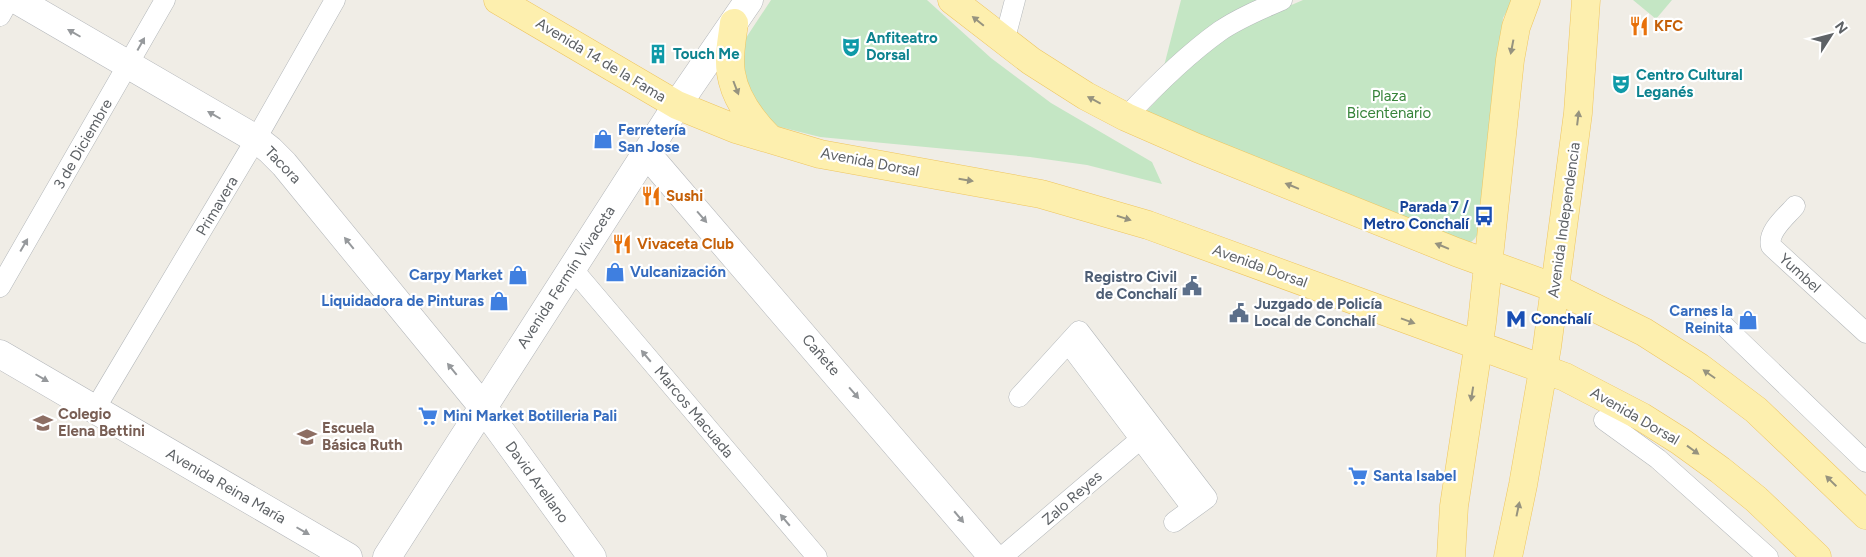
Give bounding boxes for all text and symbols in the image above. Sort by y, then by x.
north arrow [1806,10,1856,60]
street label: Avenida 14 de la Fama [533,14,669,106]
restaurant icon: KFC [1628,15,1650,37]
one-way arrow [972,16,985,27]
place label: KFC [1654,17,1683,35]
text: N [1831,18,1851,37]
one-way arrow [67,28,80,37]
place label: Anfiteatro Dorsal [866,29,938,64]
theatre icon: Anfiteatro Dorsal [840,36,862,58]
one-way arrow [136,37,145,50]
one-way arrow [1508,39,1516,55]
building icon: Touch Me [647,43,669,65]
place label: Touch Me [673,45,740,63]
place label: Centro Cultural Leganés [1636,66,1743,101]
theatre icon: Centro Cultural Leganés [1610,73,1632,95]
one-way arrow [732,81,740,95]
park label: Plaza Bicentenario [1347,87,1432,122]
street label: 3 de Diciembre [50,96,116,192]
one-way arrow [1087,96,1102,104]
one-way arrow [208,110,221,119]
one-way arrow [1574,110,1582,126]
place label: Ferretería San Jose [618,121,686,156]
shop icon: Ferretería San Jose [592,128,614,150]
street label: Avenida Independencia [1544,141,1584,299]
street label: Tacora [261,143,305,187]
street label: Avenida Dorsal [819,144,921,180]
street label: Primavera [192,173,242,239]
one-way arrow [958,176,974,184]
one-way arrow [1284,181,1299,189]
restaurant icon: Sushi [640,185,662,207]
place label: Sushi [666,187,703,205]
place label: Parada 7 / Metro Conchalí [1363,198,1470,233]
street label: Avenida Fermín Vivaceta [513,202,619,352]
bus stop icon: Parada 7 / Metro Conchalí [1473,205,1495,227]
one-way arrow [696,210,707,223]
one-way arrow [1116,215,1131,223]
restaurant icon: Vivaceta Club [611,233,633,255]
place label: Vivaceta Club [637,235,734,253]
one-way arrow [344,237,355,250]
one-way arrow [20,238,29,252]
street label: Avenida Dorsal [1210,240,1310,292]
one-way arrow [1435,242,1449,250]
street label: Yumbel [1775,250,1825,296]
shop icon: Vulcanización [604,261,626,283]
place label: Vulcanización [630,263,726,281]
shop icon: Carpy Market [507,264,529,286]
place label: Carpy Market [409,266,503,284]
place label: Registro Civil de Conchalí [1084,268,1178,303]
public building icon: Registro Civil de Conchalí [1181,275,1203,297]
shop icon: Liquidadora de Pinturas [488,290,510,312]
place label: Liquidadora de Pinturas [321,292,484,310]
place label: Juzgado de Policía Local de Conchalí [1254,295,1382,330]
public building icon: Juzgado de Policía Local de Conchalí [1228,302,1250,324]
place label: Carnes la Reinita [1669,302,1733,337]
metro station icon: Conchalí [1505,308,1527,330]
shop icon: Carnes la Reinita [1737,309,1759,331]
place label: Conchalí [1531,310,1593,328]
one-way arrow [1401,318,1416,325]
street label: Cañete [798,331,844,379]
one-way arrow [641,349,652,362]
one-way arrow [446,363,457,376]
street label: Marcos Macuada [651,363,737,461]
one-way arrow [1702,369,1716,379]
one-way arrow [36,374,49,383]
street label: Avenida Dorsal [1587,383,1683,449]
one-way arrow [1467,386,1475,402]
one-way arrow [848,387,859,400]
place label: Colegio Elena Bettini [58,405,145,440]
supermarket icon: Mini Market Botilleria Pali [417,405,439,427]
place label: Mini Market Botilleria Pali [443,407,617,425]
school or university icon: Colegio Elena Bettini [32,412,54,434]
place label: Escuela Básica Ruth [322,419,403,454]
school or university icon: Escuela Básica Ruth [296,426,318,448]
street label: David Arellano [501,438,573,527]
street label: Avenida Reina María [163,444,289,528]
one-way arrow [1686,445,1700,455]
supermarket icon: Santa Isabel [1347,465,1369,487]
street label: Zalo Reyes [1038,467,1106,529]
place label: Santa Isabel [1373,467,1456,485]
one-way arrow [1825,475,1837,487]
one-way arrow [1514,502,1522,517]
one-way arrow [953,511,964,523]
one-way arrow [780,513,791,526]
one-way arrow [296,527,311,535]

